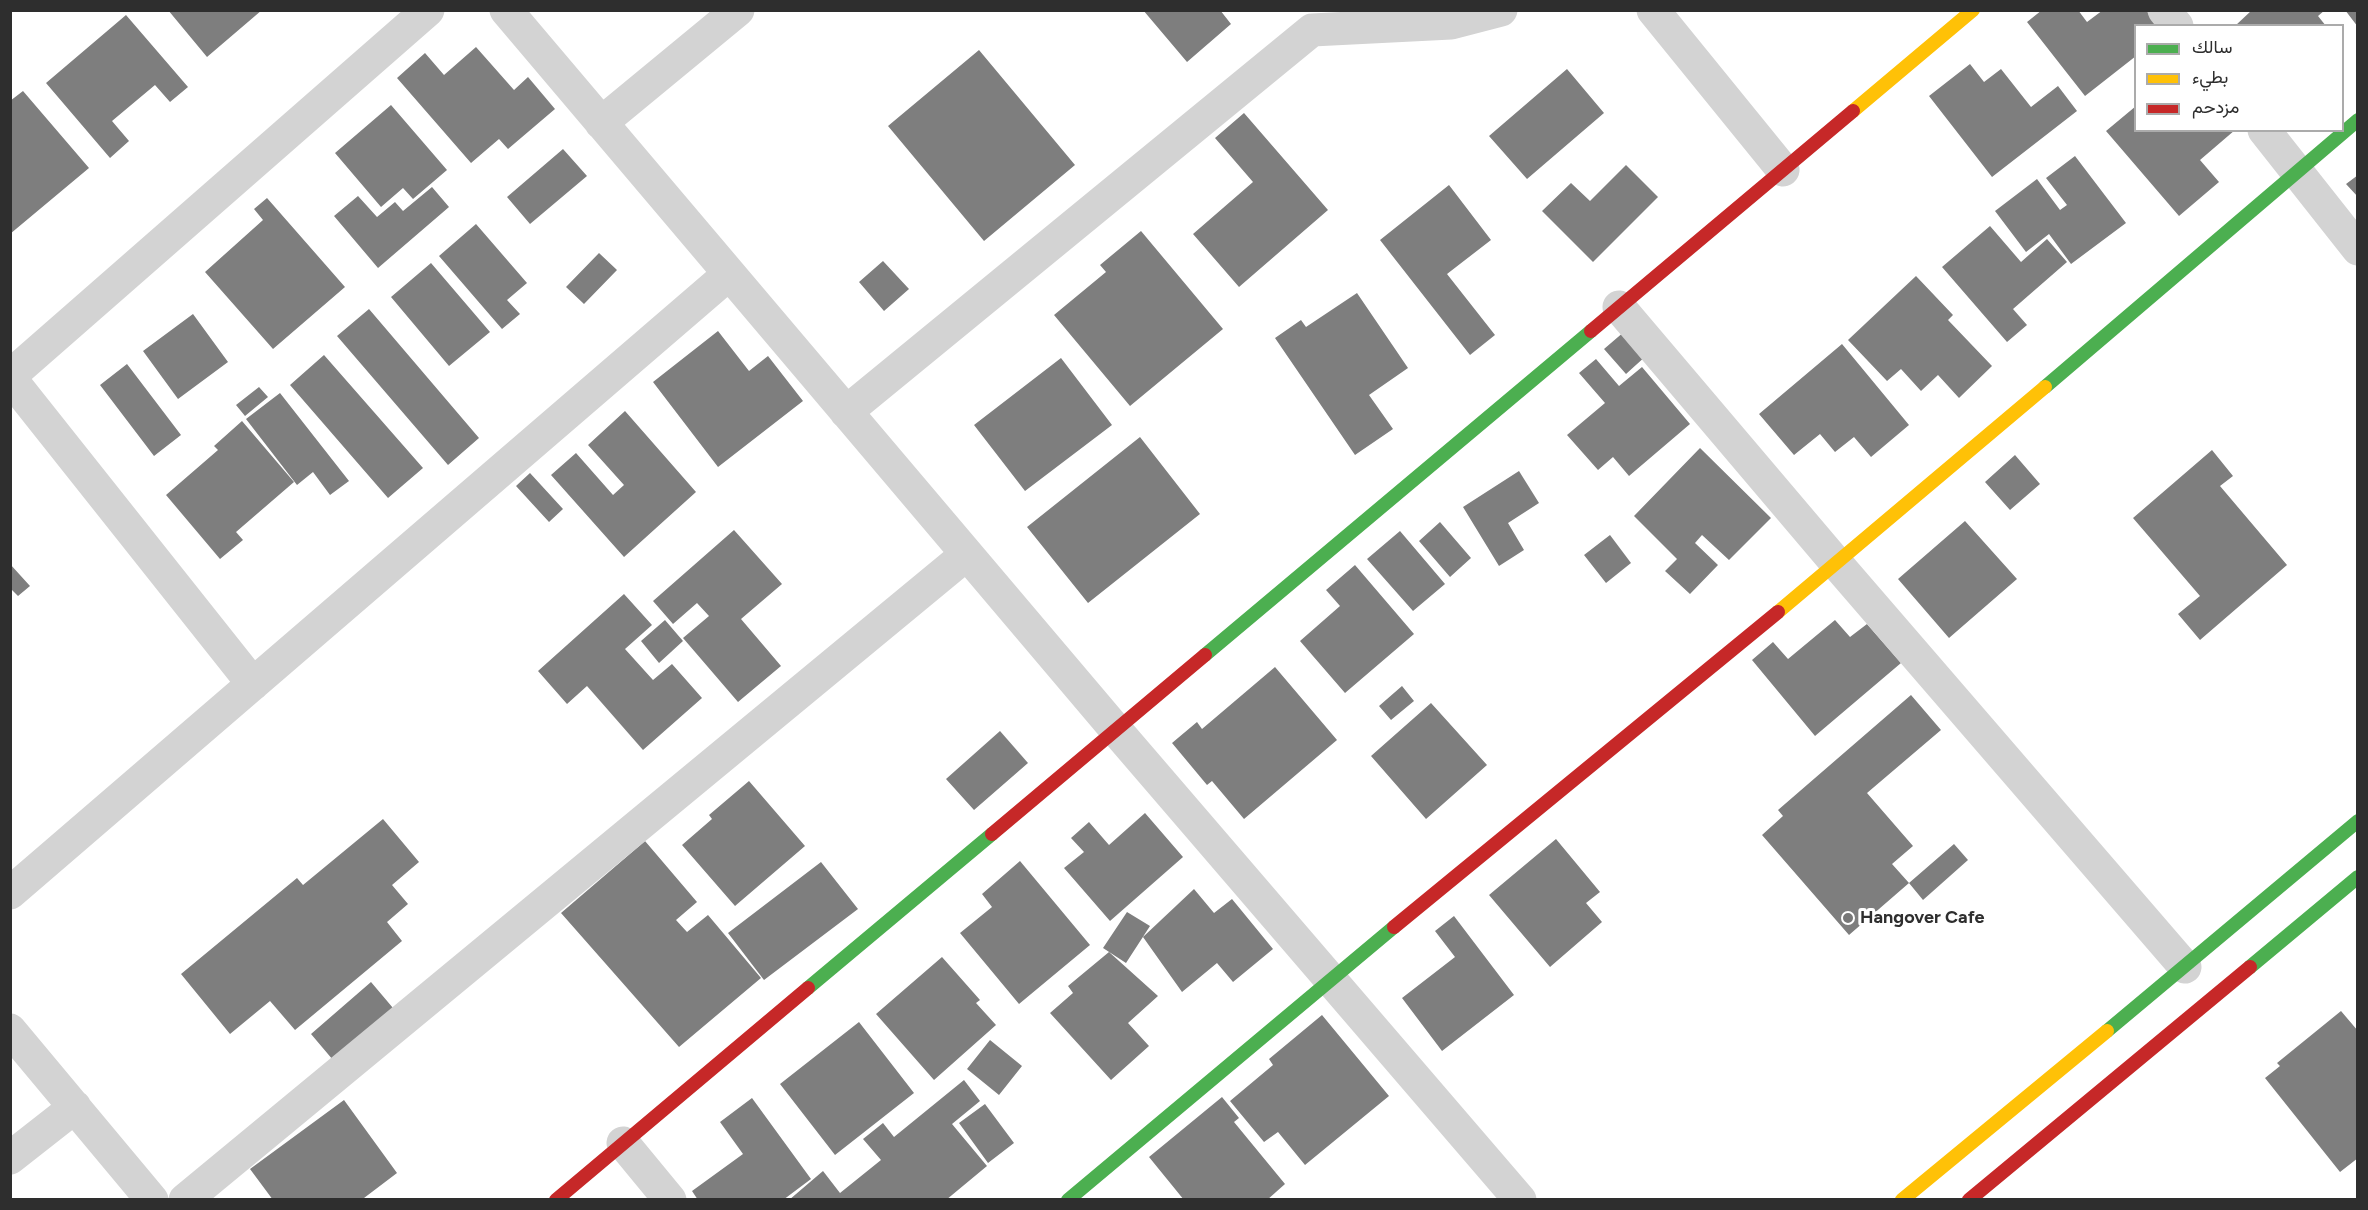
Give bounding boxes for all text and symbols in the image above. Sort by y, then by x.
legend [2134,24,2344,132]
text: سالك [2192,36,2232,58]
text: بطيء [2192,66,2228,88]
text: مزدحم [2192,96,2239,118]
place label: Hangover Cafe [1860,907,1984,929]
marker: Hangover Cafe [1841,911,1855,925]

